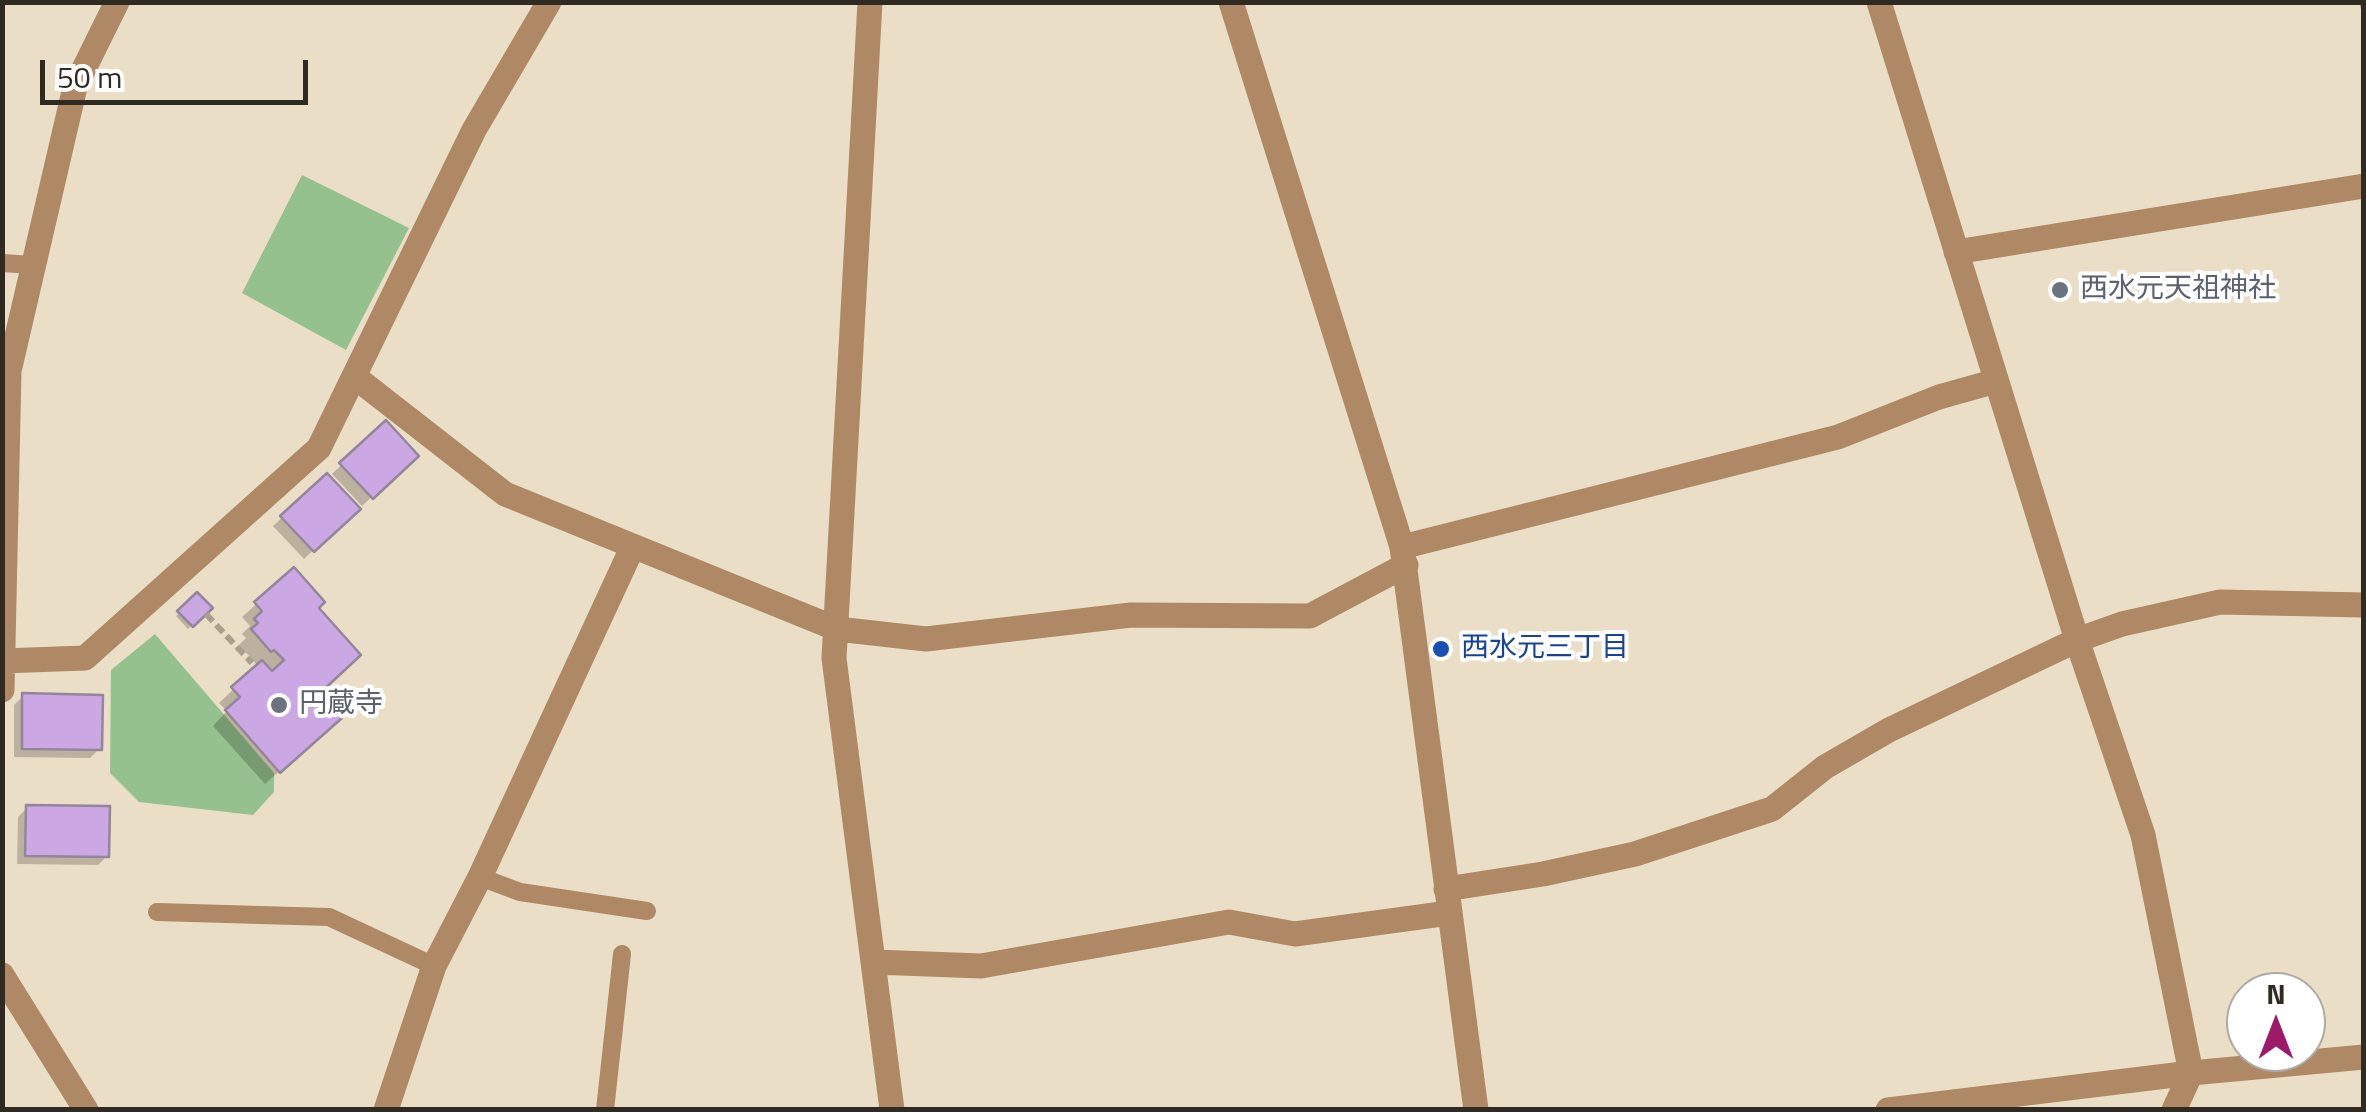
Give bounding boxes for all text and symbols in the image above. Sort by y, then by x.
scale bar [45,40,312,102]
text: 50 m [57,54,122,100]
place label: 西水元天祖神社 [2080,273,2276,307]
marker: 西水元天祖神社 [2049,279,2071,301]
place label: 西水元三丁目 [1461,632,1629,666]
marker: 西水元三丁目 [1430,638,1452,660]
place label: 円蔵寺 [299,688,383,722]
marker: 円蔵寺 [268,694,290,716]
north arrow [2226,972,2326,1072]
text: N [2266,972,2286,1015]

